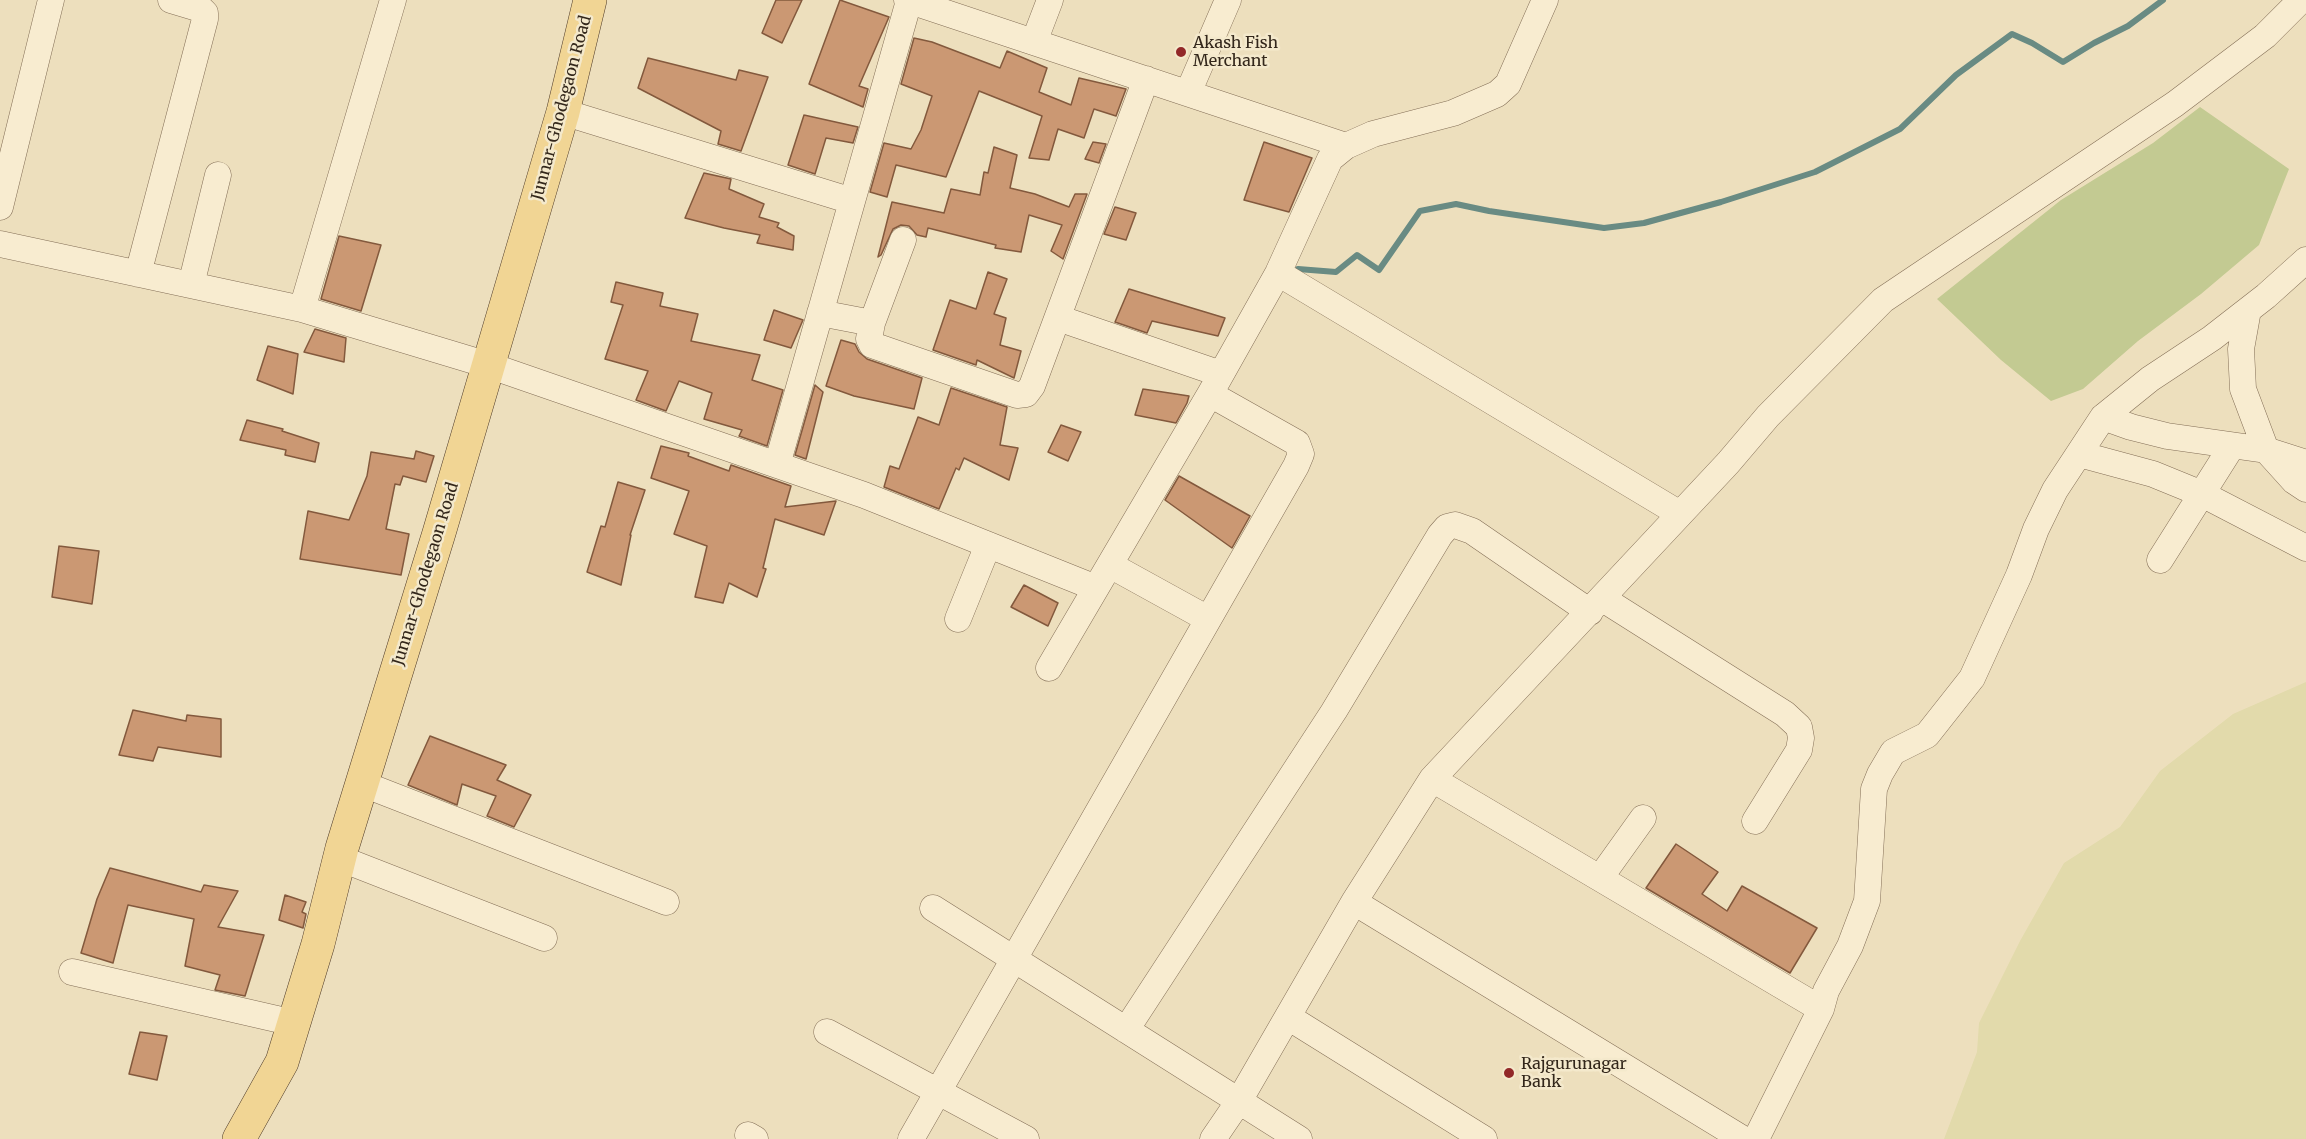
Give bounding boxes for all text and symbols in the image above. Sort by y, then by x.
street label: Junnar-Ghodegaon Road [528,13,596,203]
place label: Akash Fish Merchant [1193,33,1278,71]
marker: Akash Fish Merchant [1174,45,1188,59]
street label: Junnar-Ghodegaon Road [389,480,463,668]
place label: Rajgurunagar Bank [1521,1054,1627,1092]
marker: Rajgurunagar Bank [1502,1066,1516,1080]

